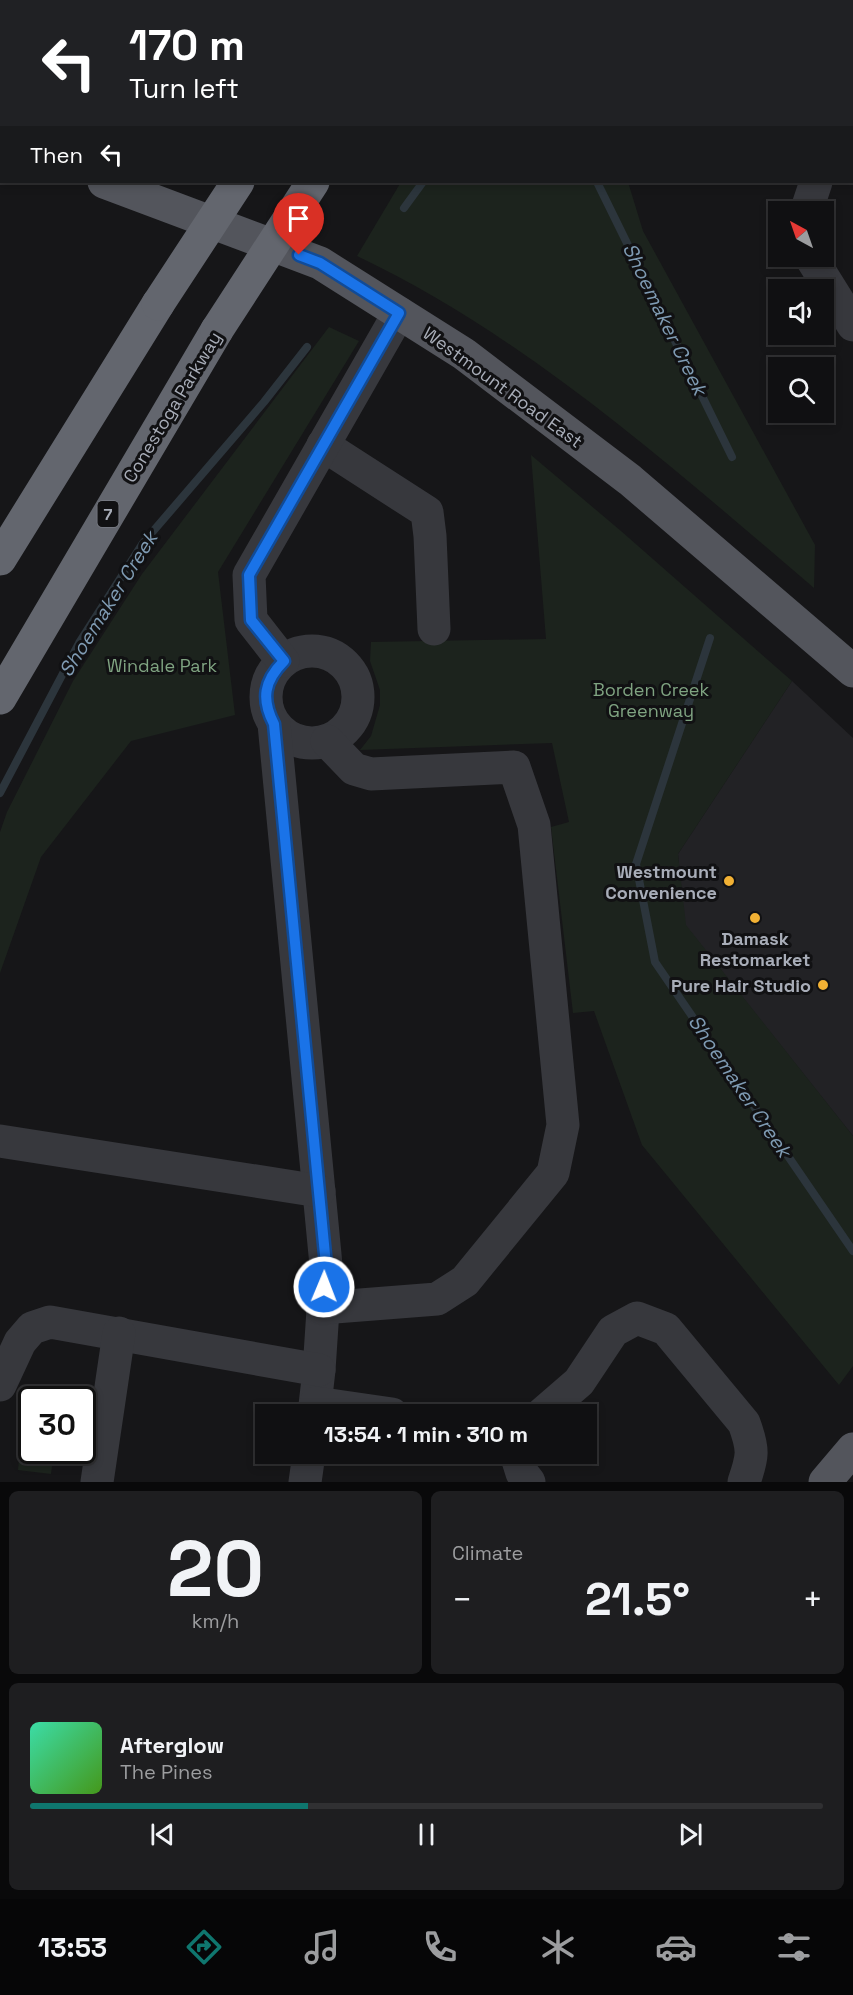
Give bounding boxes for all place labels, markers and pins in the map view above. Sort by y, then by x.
pin [273,193,324,255]
place label: Westmount Convenience [605,860,717,904]
marker: Westmount Convenience [722,874,736,888]
marker: Damask Restomarket [748,911,762,925]
place label: Damask Restomarket [700,927,810,971]
place label: Pure Hair Studio [671,974,811,997]
marker: Pure Hair Studio [816,978,830,992]

